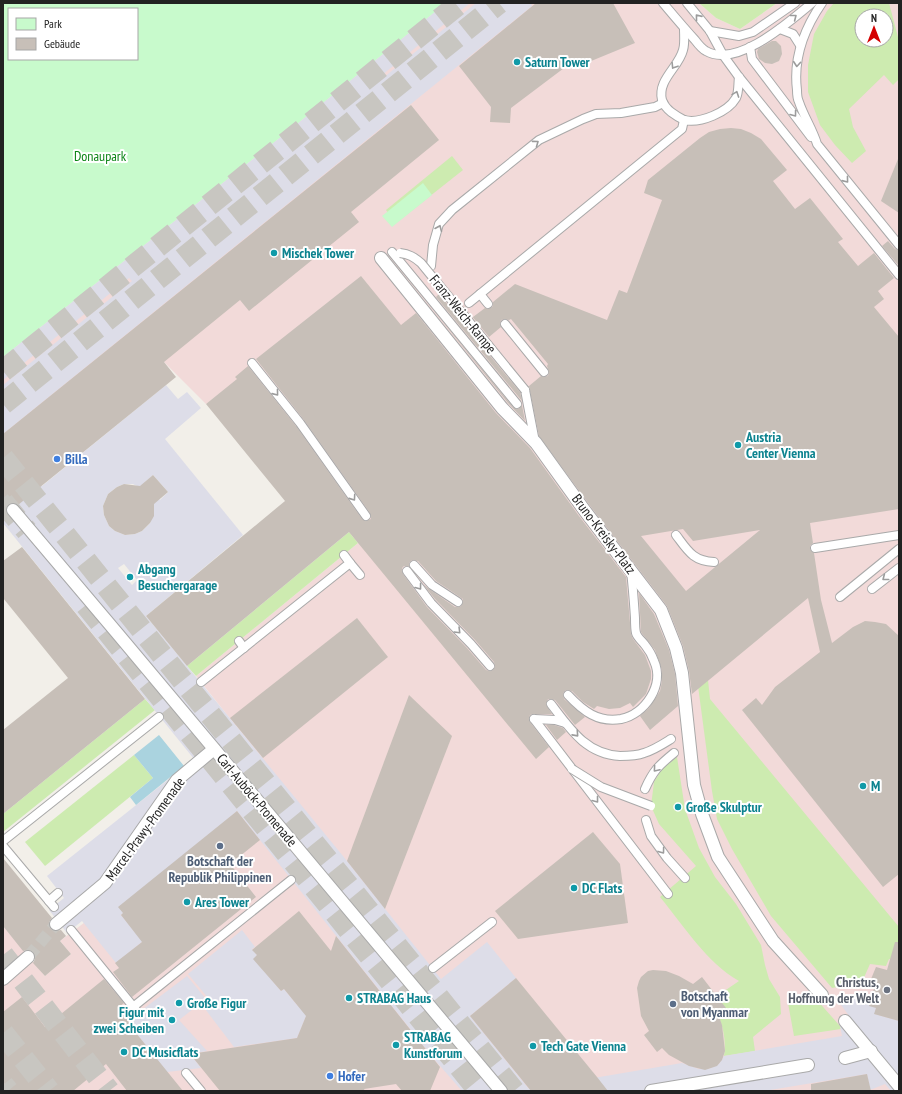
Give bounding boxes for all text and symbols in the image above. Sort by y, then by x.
legend [8,8,138,60]
north arrow [854,8,894,48]
text: N [871,11,877,25]
one-way arrow [696,14,703,21]
one-way arrow [790,15,797,22]
text: Park [44,16,62,31]
text: Gebäude [44,36,80,51]
place label: Saturn Tower [525,53,591,71]
marker: Saturn Tower [512,57,522,67]
one-way arrow [792,61,801,67]
one-way arrow [672,62,679,69]
one-way arrow [731,91,739,98]
one-way arrow [790,110,797,117]
one-way arrow [531,141,538,148]
park label: Donaupark [74,147,127,165]
one-way arrow [841,175,848,182]
one-way arrow [434,225,442,232]
place label: Mischek Tower [282,244,355,262]
marker: Mischek Tower [269,248,279,258]
street label: Franz-Weich-Rampe [426,271,500,357]
one-way arrow [272,389,279,396]
place label: Austria Center Vienna [745,428,816,462]
marker: Austria Center Vienna [733,440,743,450]
place label: Billa [65,450,88,468]
marker: Billa [52,454,62,464]
street label: Bruno-Kreisky-Platz [568,490,640,578]
one-way arrow [348,494,356,501]
place label: Abgang Besuchergarage [137,560,217,594]
marker: Abgang Besuchergarage [125,572,135,582]
one-way arrow [883,574,890,581]
one-way arrow [414,583,422,590]
one-way arrow [453,626,461,634]
one-way arrow [571,729,579,737]
street label: Carl-Auböck-Promenade [213,750,301,850]
one-way arrow [654,764,661,771]
street label: Marcel-Prawy-Promenade [101,774,189,884]
place label: M [871,777,880,795]
marker: M [858,781,868,791]
one-way arrow [591,795,598,802]
place label: Große Skulptur [686,798,763,816]
marker: Große Skulptur [673,802,683,812]
marker: Botschaft der Republik Philippinen [215,841,225,851]
one-way arrow [657,847,665,854]
place label: Botschaft der Republik Philippinen [169,852,271,886]
place label: DC Flats [582,879,622,897]
marker: DC Flats [569,883,579,893]
place label: Ares Tower [194,893,250,911]
marker: Ares Tower [182,897,192,907]
place label: Christus, Hoffnung der Welt [788,973,879,1007]
marker: Christus, Hoffnung der Welt [882,985,892,995]
place label: Botschaft von Myanmar [680,987,749,1021]
place label: STRABAG Haus [357,989,431,1007]
marker: STRABAG Haus [344,993,354,1003]
place label: Große Figur [187,994,247,1012]
marker: Große Figur [174,998,184,1008]
marker: Botschaft von Myanmar [668,999,678,1009]
place label: Figur mit zwei Scheiben [93,1003,164,1037]
marker: Figur mit zwei Scheiben [167,1015,177,1025]
place label: STRABAG Kunstforum [404,1028,462,1062]
place label: Tech Gate Vienna [541,1037,626,1055]
marker: STRABAG Kunstforum [391,1040,401,1050]
marker: Tech Gate Vienna [528,1041,538,1051]
place label: DC Musicflats [132,1043,199,1061]
marker: DC Musicflats [119,1047,129,1057]
place label: Hofer [338,1067,366,1085]
marker: Hofer [325,1071,335,1081]

